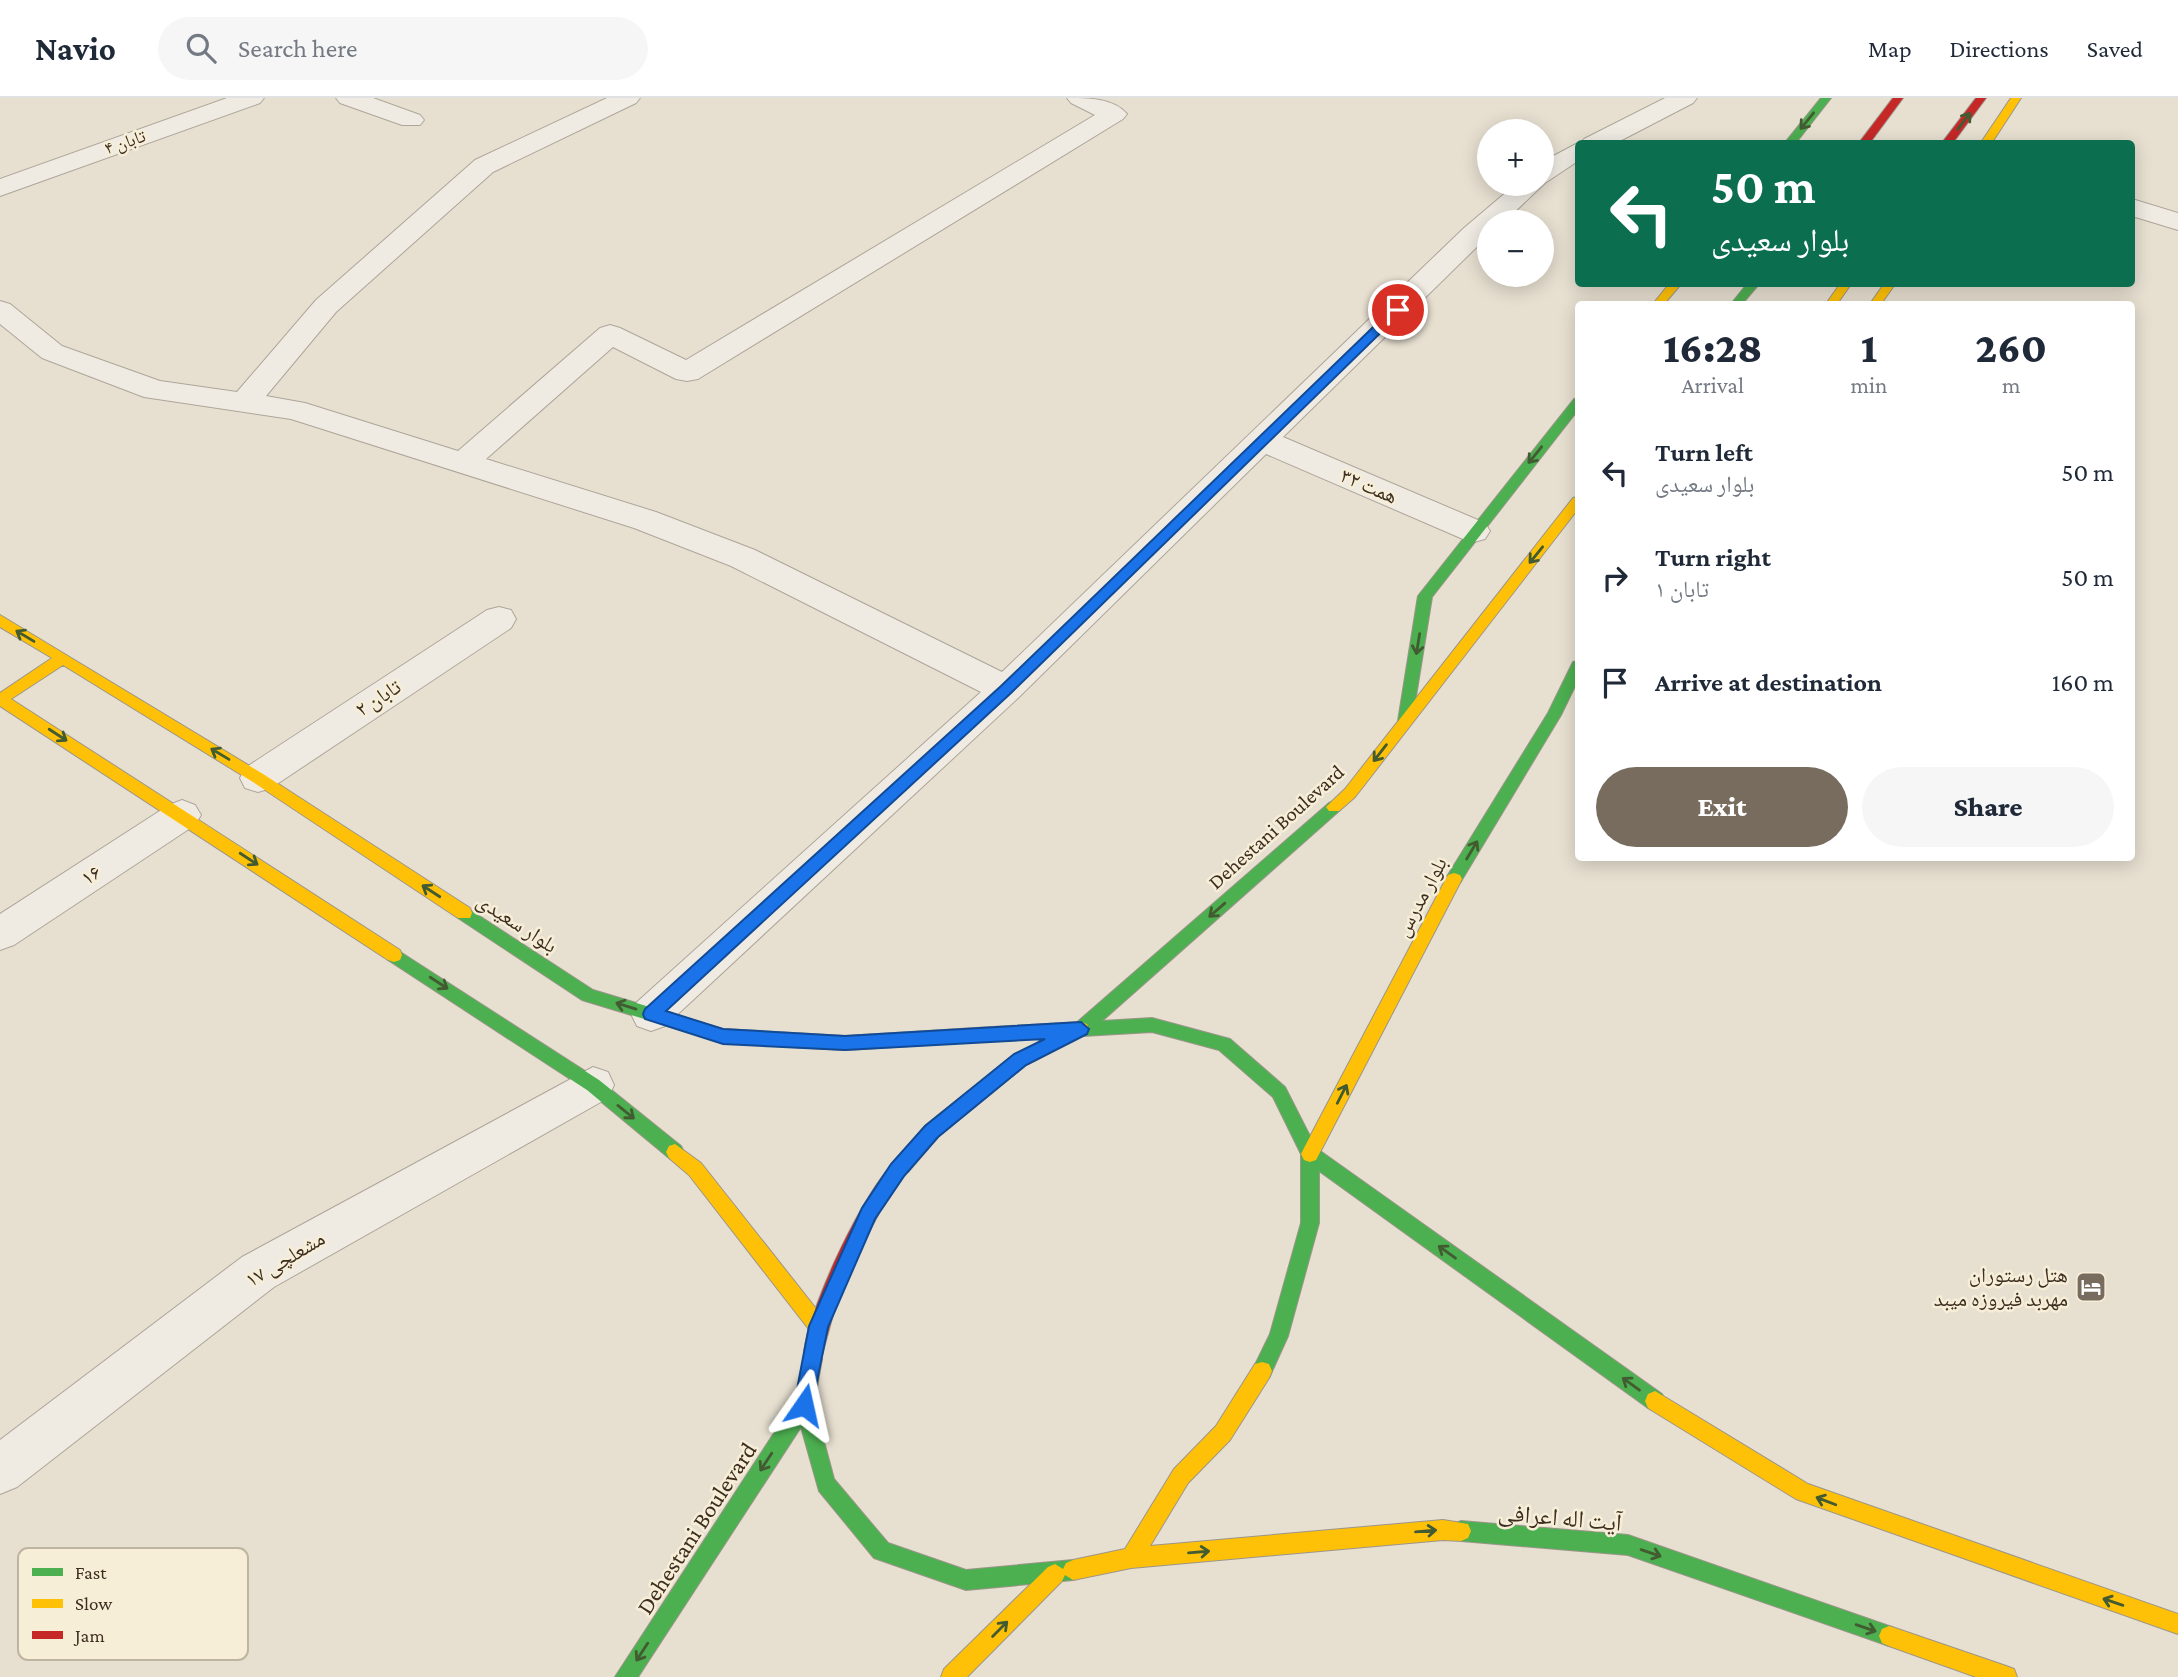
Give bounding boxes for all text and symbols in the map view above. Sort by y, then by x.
search box [158,17,648,80]
icon: search [182,29,220,67]
text: Navio [35,30,116,67]
text: Search here [238,34,357,63]
text: Map [1868,35,1912,62]
text: Directions [1950,35,2049,62]
text: Saved [2087,35,2143,62]
one-way arrow [1799,111,1815,129]
one-way arrow [1956,112,1971,131]
map controls [1477,119,1554,287]
button: + [1477,119,1554,196]
street label: تابان ۴ [102,126,149,159]
text: 50 m [1711,159,1816,214]
icon: left [1596,168,1687,259]
button: − [1477,210,1554,287]
text: بلوار سعیدی [1711,222,1849,258]
pin [1368,280,1428,340]
icon: arrive [1379,291,1417,329]
text: 16:28 [1663,324,1763,371]
text: 1 [1861,324,1877,371]
text: 260 [1975,324,2047,371]
text: Arrival [1681,372,1744,398]
text: min [1850,372,1887,398]
text: m [2002,372,2020,398]
text: Turn left [1655,438,1753,467]
one-way arrow [1528,446,1543,464]
icon: left [1596,454,1634,492]
text: 50 m [2061,458,2114,487]
street label: همت ۳۲ [1337,463,1401,509]
text: بلوار سعیدی [1655,471,1754,497]
text: Turn right [1655,543,1771,572]
one-way arrow [1528,545,1543,563]
icon: right [1596,559,1634,597]
text: 50 m [2061,563,2114,592]
text: تابان ۱ [1655,576,1709,602]
one-way arrow [16,628,36,642]
one-way arrow [1411,632,1424,655]
icon: arrive [1596,664,1634,702]
text: Arrive at destination [1655,668,1882,697]
text: 160 m [2052,668,2114,697]
street label: تابان ۲ [351,675,405,721]
one-way arrow [47,729,67,743]
one-way arrow [1373,743,1388,762]
one-way arrow [210,747,230,761]
street label: Dehestani Boulevard [1203,760,1349,894]
button: Exit [1596,767,1848,847]
button: Share [1862,767,2114,847]
one-way arrow [1465,840,1479,860]
one-way arrow [238,852,258,866]
street label: بلوار مدرس [1390,853,1453,941]
street label: ۱۶ [77,860,105,890]
one-way arrow [422,884,441,899]
street label: بلوار سعیدی [472,888,562,958]
one-way arrow [1208,902,1226,918]
one-way arrow [429,976,448,991]
one-way arrow [615,999,637,1012]
one-way arrow [1336,1084,1349,1105]
one-way arrow [617,1104,635,1120]
street label: مشعلچی ۱۷ [241,1226,330,1293]
one-way arrow [1437,1245,1456,1260]
place label: هتل رستوران مهربد فیروزه میبد [1934,1263,2068,1311]
hotel icon: هتل رستوران مهربد فیروزه میبد [2074,1270,2108,1304]
position arrow [767,1368,841,1442]
one-way arrow [1622,1377,1641,1392]
street label: Dehestani Boulevard [630,1437,762,1619]
one-way arrow [759,1451,773,1471]
one-way arrow [1816,1493,1838,1506]
street label: آیت اله اعرافی [1497,1498,1624,1537]
one-way arrow [1414,1524,1437,1537]
one-way arrow [1188,1545,1210,1558]
legend [18,1548,248,1660]
one-way arrow [1640,1548,1662,1560]
text: Fast [75,1562,107,1583]
text: Slow [75,1593,112,1614]
one-way arrow [2103,1595,2125,1607]
one-way arrow [991,1620,1008,1637]
one-way arrow [1855,1623,1877,1635]
text: Jam [73,1625,105,1646]
one-way arrow [635,1642,649,1662]

